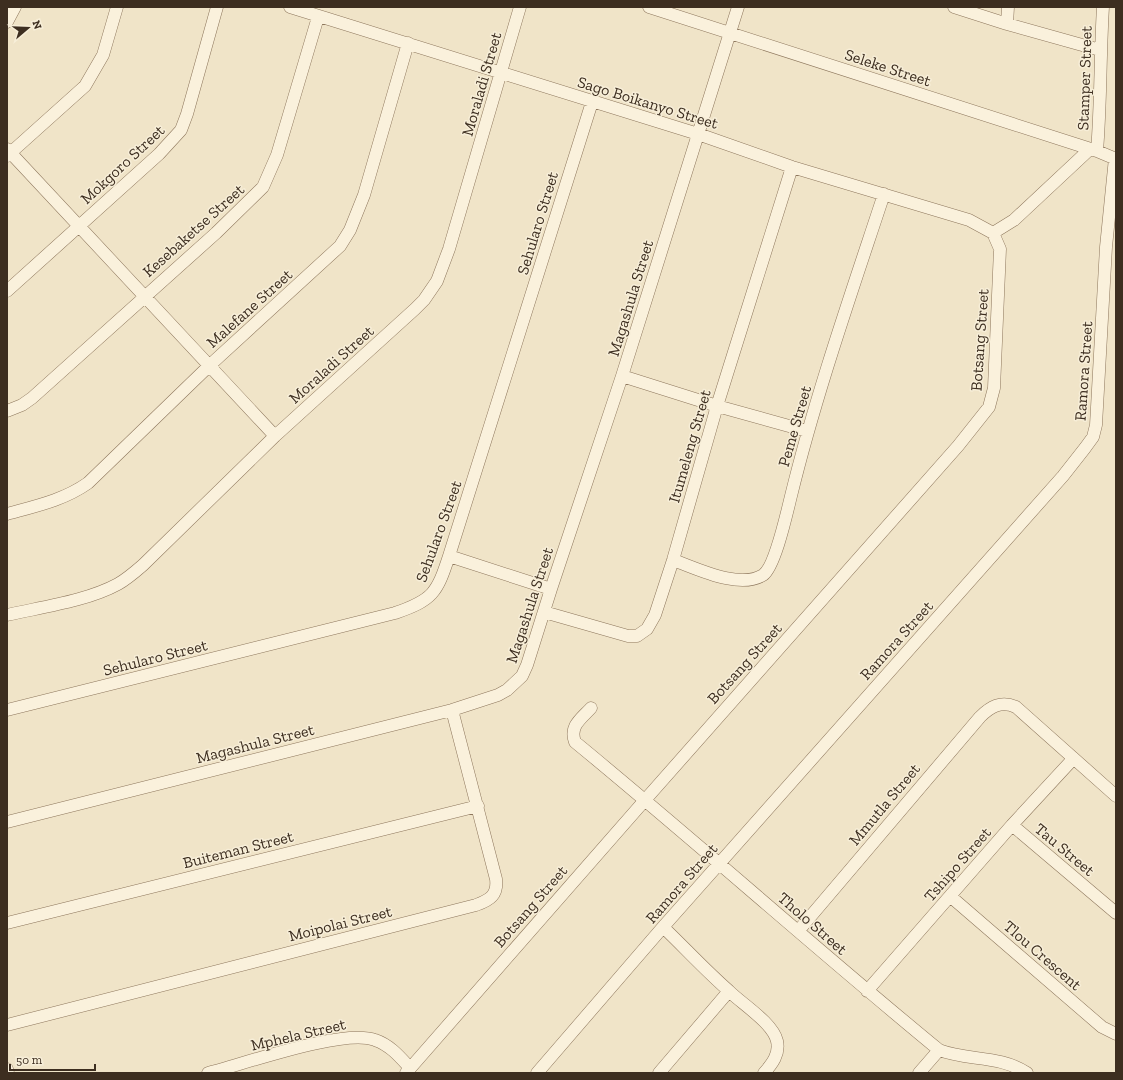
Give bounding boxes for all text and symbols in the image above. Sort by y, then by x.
north arrow [8,8,48,48]
text: N [29,19,45,32]
street label: Stamper Street [1073,25,1096,131]
street label: Moraladi Street [458,30,505,138]
street label: Seleke Street [842,45,933,90]
street label: Sago Boikanyo Street [575,72,721,133]
street label: Mokgoro Street [76,121,168,208]
street label: Sehularo Street [513,169,562,277]
street label: Kesebaketse Street [139,180,248,281]
street label: Magashula Street [604,238,657,359]
street label: Malefane Street [203,265,296,352]
street label: Botsang Street [966,288,993,392]
street label: Moraladi Street [285,321,378,407]
street label: Ramora Street [1071,321,1096,422]
street label: Peme Street [774,383,815,469]
street label: Itumeleng Street [664,387,715,505]
street label: Sehularo Street [411,478,466,585]
street label: Magashula Street [502,545,557,666]
street label: Ramora Street [856,597,937,684]
street label: Botsang Street [703,619,786,708]
street label: Sehularo Street [101,635,209,680]
street label: Magashula Street [194,720,316,767]
street label: Mmutla Street [845,760,924,849]
street label: Tau Street [1031,819,1098,880]
street label: Tshipo Street [920,823,995,905]
street label: Buiteman Street [181,827,295,872]
street label: Ramora Street [641,839,721,927]
street label: Botsang Street [490,861,571,951]
street label: Tholo Street [774,888,851,959]
street label: Moipolai Street [287,901,394,945]
street label: Tlou Crescent [1000,917,1085,994]
street label: Mphela Street [249,1014,348,1055]
scale bar [10,1046,95,1072]
text: 50 m [16,1053,43,1067]

